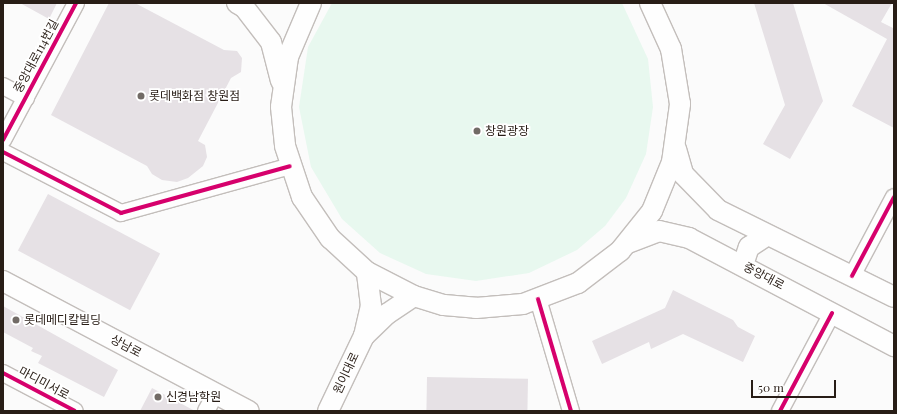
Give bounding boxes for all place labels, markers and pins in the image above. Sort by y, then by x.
place label: 롯데백화점 창원점 [149,89,240,103]
marker: 롯데백화점 창원점 [136,91,146,101]
place label: 창원광장 [485,124,529,138]
marker: 창원광장 [472,126,482,136]
place label: 롯데메디칼빌딩 [24,313,101,327]
marker: 롯데메디칼빌딩 [11,315,21,325]
place label: 신경남학원 [166,390,221,404]
marker: 신경남학원 [153,392,163,402]

